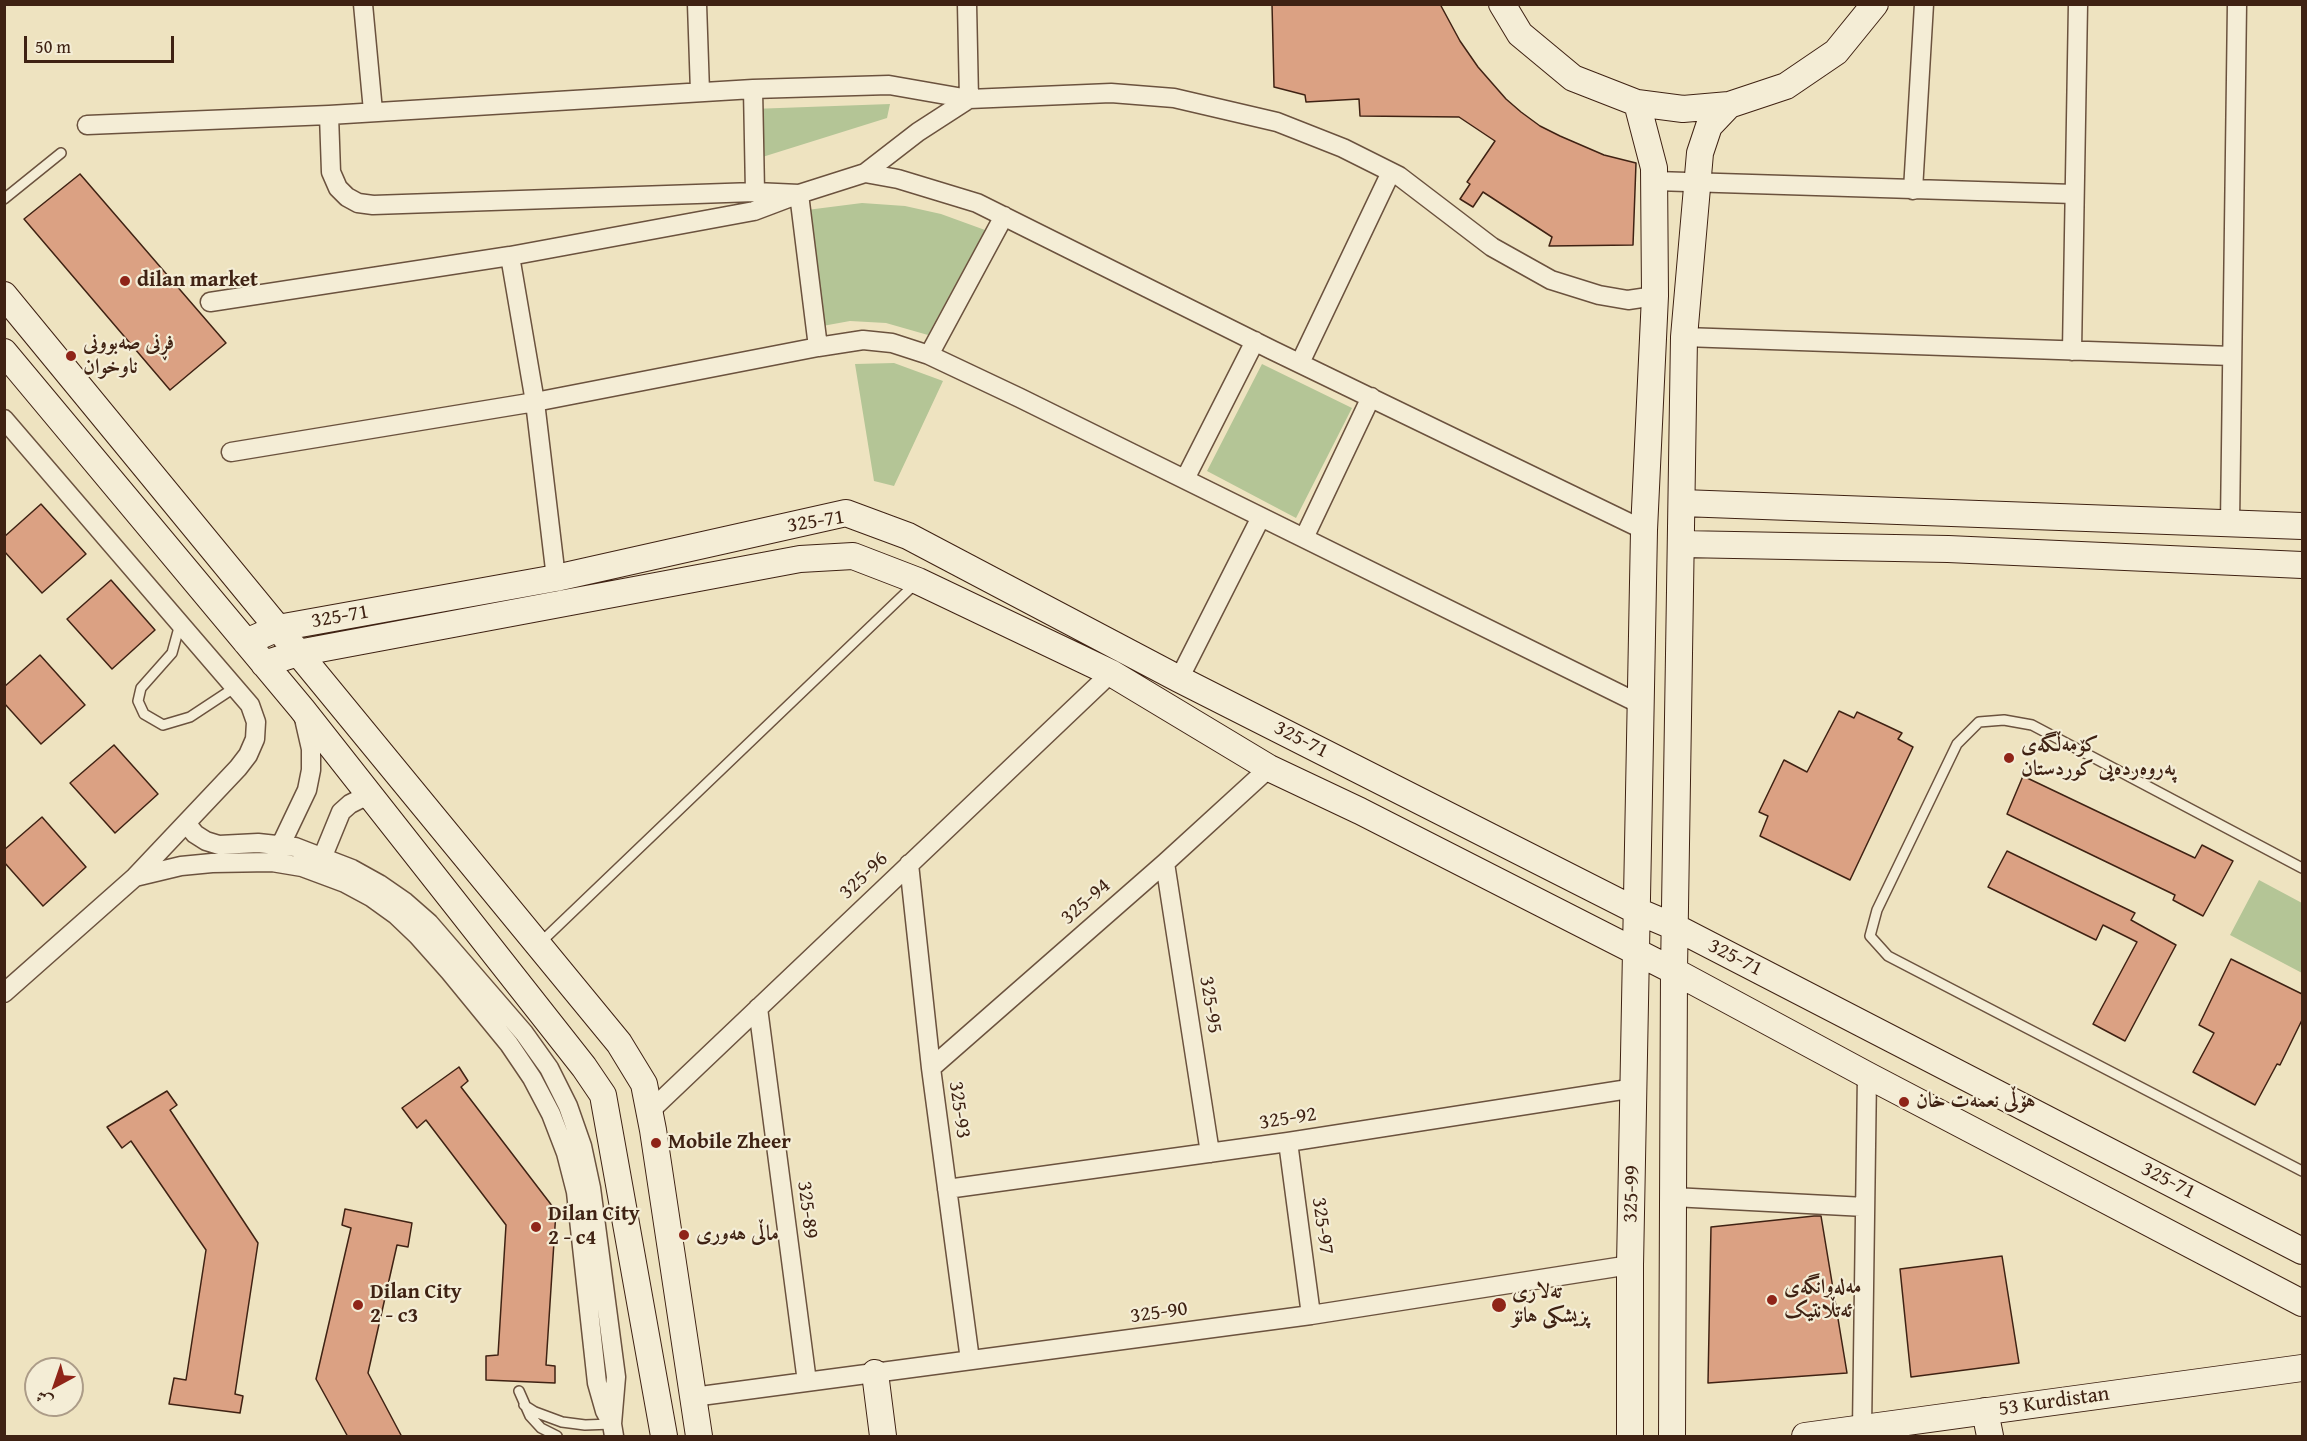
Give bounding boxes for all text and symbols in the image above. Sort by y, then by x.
scale bar [27,24,177,62]
text: 50 m [35,33,71,60]
place label: dilan market [137,268,258,294]
marker: dilan market [118,274,132,288]
place label: فڕنی صەبوونی ناوخوان [83,331,174,381]
marker: فڕنی صەبوونی ناوخوان [64,349,78,363]
street label: 325-71 [786,505,846,539]
street label: 325-71 [309,600,371,634]
street label: 325-71 [1270,716,1332,764]
place label: كۆمەڵگەی پەروەردەیی كوردستان [2021,733,2176,783]
marker: كۆمەڵگەی پەروەردەیی كوردستان [2002,751,2016,765]
street label: 325-96 [834,847,894,905]
street label: 325-94 [1056,874,1116,930]
street label: 325-71 [1704,934,1766,982]
street label: 325-95 [1193,975,1227,1035]
street label: 325-93 [943,1080,975,1140]
place label: هۆڵی نعمەت خان [1916,1089,2035,1115]
marker: هۆڵی نعمەت خان [1897,1095,1911,1109]
street label: 325-92 [1258,1102,1318,1136]
place label: Mobile Zheer [668,1130,791,1156]
marker: Mobile Zheer [649,1136,663,1150]
street label: 325-71 [2137,1157,2199,1205]
street label: 325-99 [1618,1165,1646,1223]
street label: 325-89 [791,1180,823,1240]
street label: 325-97 [1306,1196,1338,1256]
place label: Dilan City 2 - c4 [548,1202,640,1252]
marker: Dilan City 2 - c4 [529,1220,543,1234]
place label: ماڵی هەوری [696,1222,779,1248]
marker: ماڵی هەوری [677,1228,691,1242]
place label: مەلەوانگەی ئەتڵانتیک [1784,1275,1861,1325]
place label: Dilan City 2 - c3 [370,1280,462,1330]
place label: تەلاری پزیشکی هانۆ [1512,1280,1589,1330]
marker: مەلەوانگەی ئەتڵانتیک [1765,1293,1779,1307]
marker: تەلاری پزیشکی هانۆ [1490,1296,1508,1314]
street label: 325-90 [1129,1297,1189,1329]
marker: Dilan City 2 - c3 [351,1298,365,1312]
north arrow [24,1357,84,1417]
street label: 53 Kurdistan [1997,1382,2111,1422]
text: ش [30,1385,58,1414]

